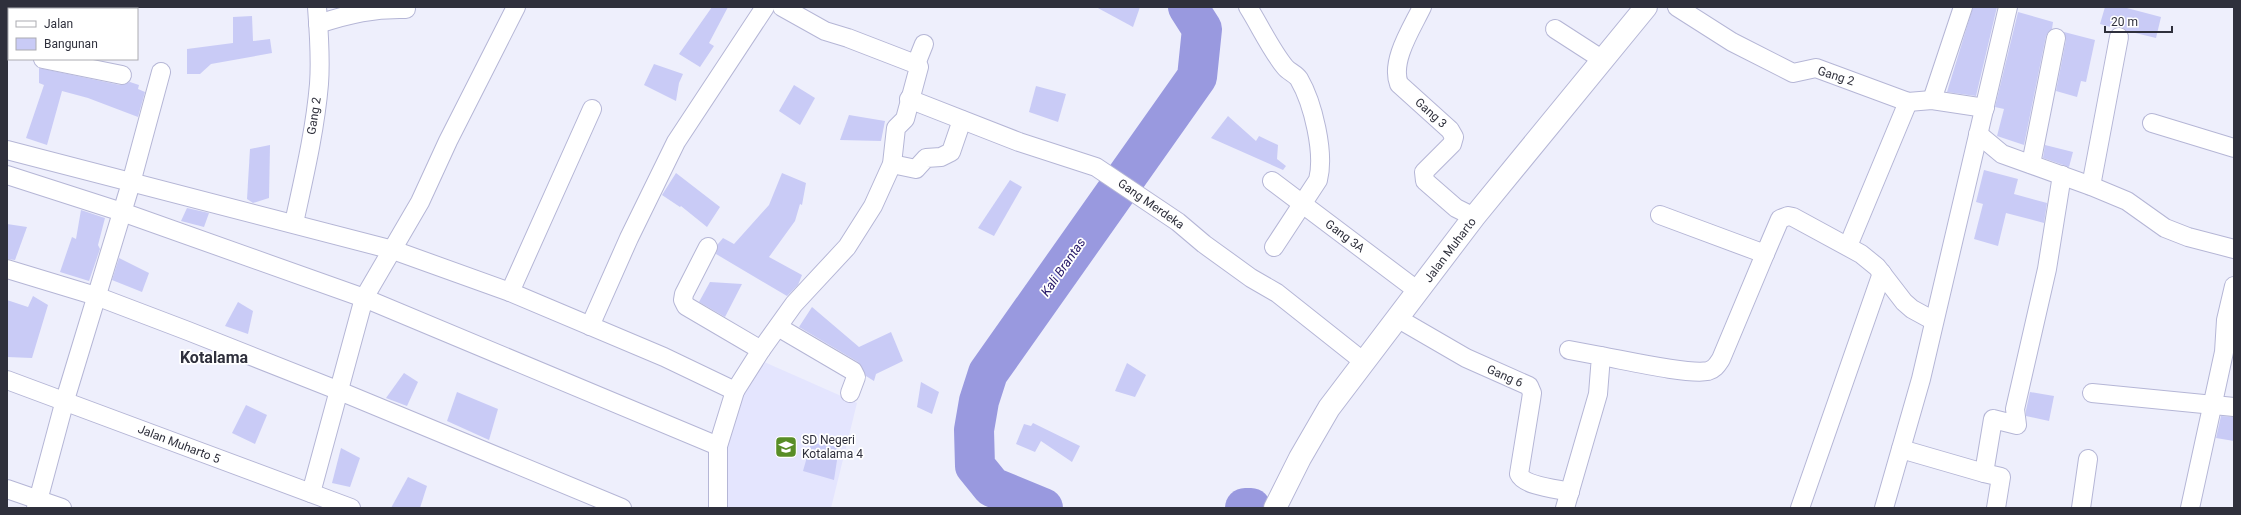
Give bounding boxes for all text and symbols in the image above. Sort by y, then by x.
legend [8,8,138,60]
scale bar [2105,8,2172,34]
text: 20 m [2111,15,2138,29]
text: Jalan [44,17,73,31]
text: Bangunan [44,37,98,51]
street label: Gang 2 [1816,64,1856,89]
street label: Gang 3 [1412,95,1450,131]
street label: Gang 2 [304,96,324,136]
street label: Gang Merdeka [1115,176,1187,232]
street label: Jalan Muharto [1421,215,1479,285]
street label: Gang 3A [1323,217,1368,255]
water label: Kali Brantas [1038,235,1089,299]
district label: Kotalama [180,348,249,367]
street label: Gang 6 [1485,362,1525,390]
street label: Jalan Muharto 5 [136,422,222,466]
place label: SD Negeri Kotalama 4 [802,433,863,461]
school or university icon: SD Negeri Kotalama 4 [773,434,799,460]

